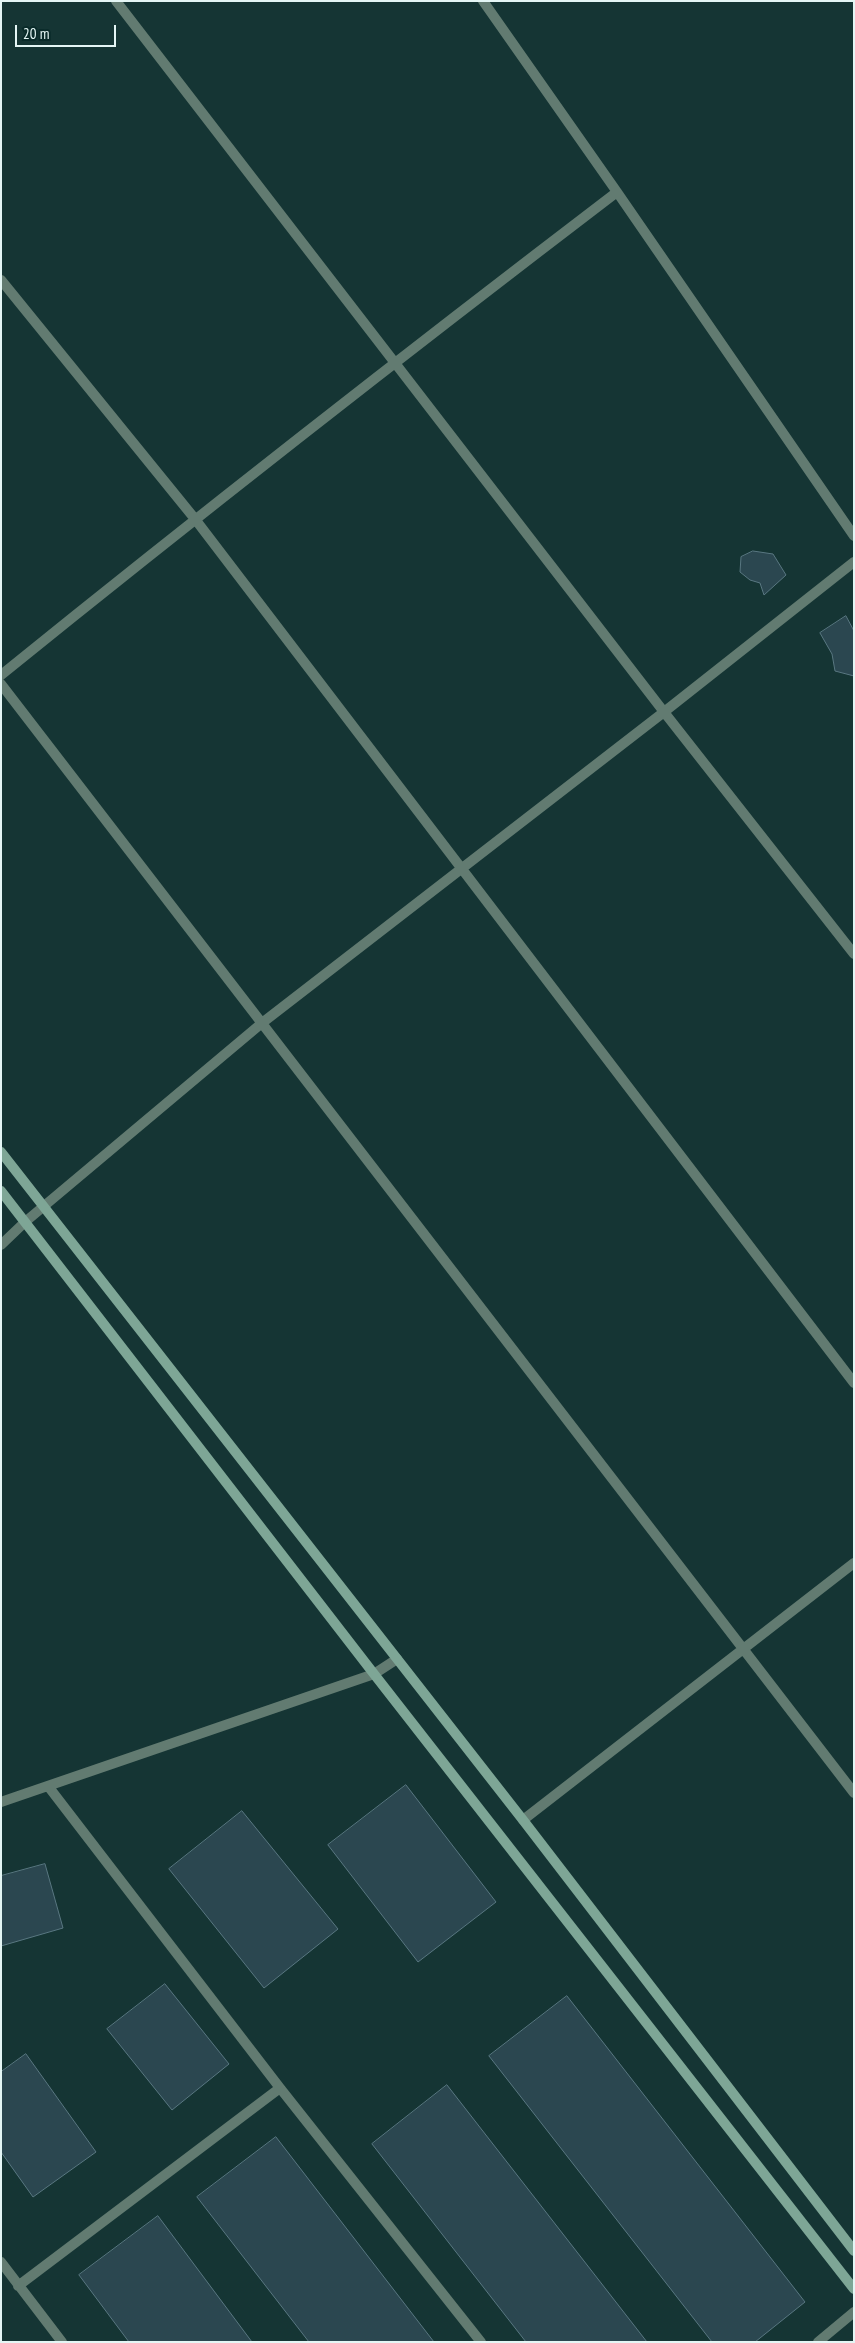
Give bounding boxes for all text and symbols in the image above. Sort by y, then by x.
scale bar [18,15,119,47]
text: 20 m [23,24,49,43]

